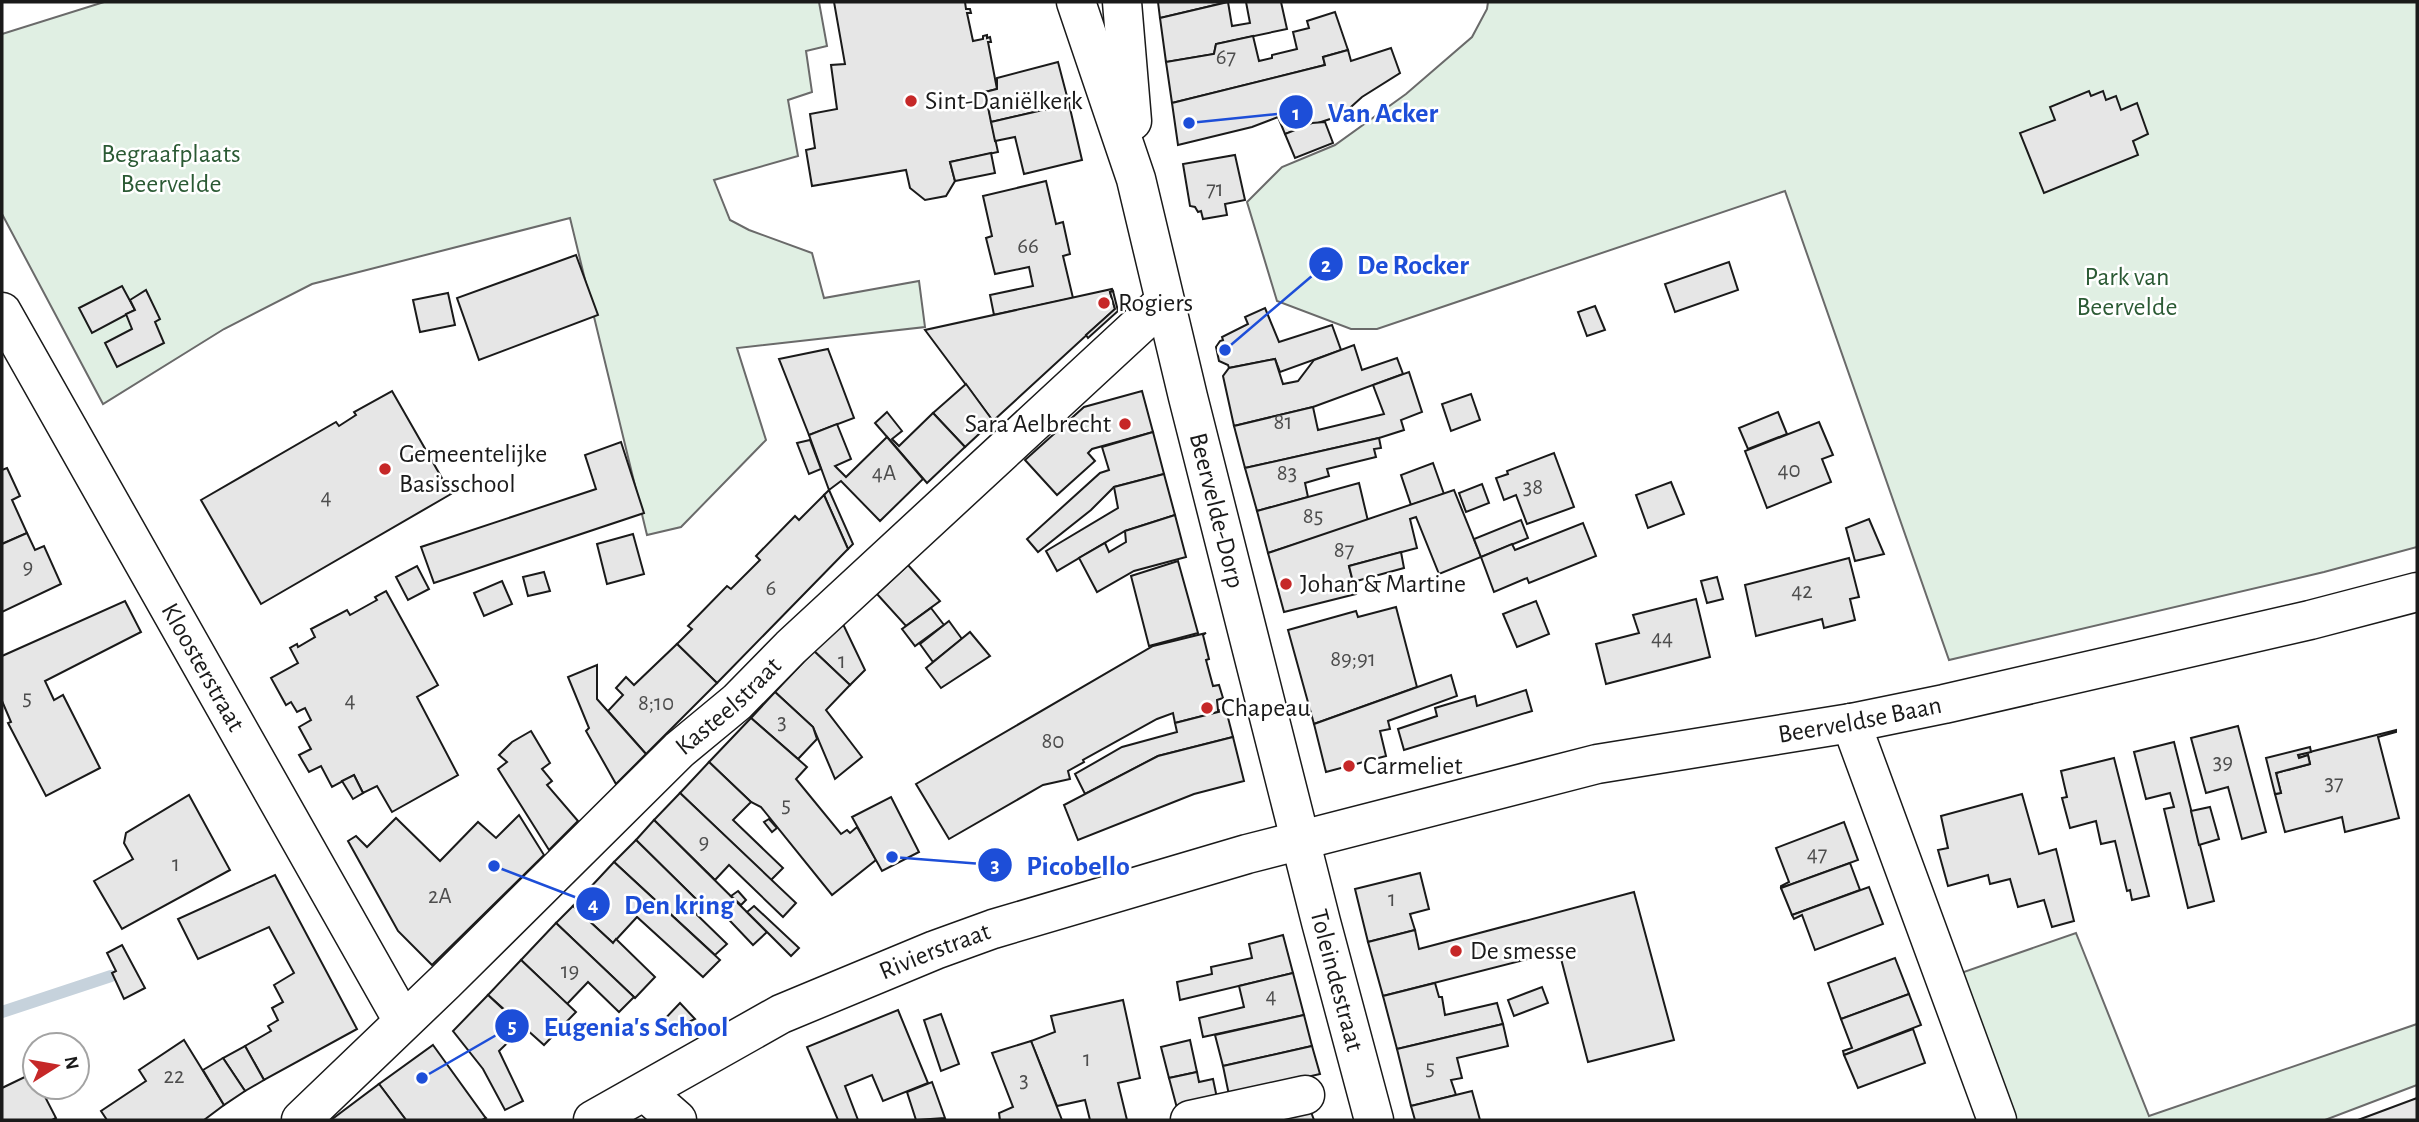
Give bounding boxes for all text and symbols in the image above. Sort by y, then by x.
house number: 67 [1216,46,1236,69]
place label: Sint-Daniëlkerk [925,88,1083,114]
callout: Van Acker [1279,88,1452,137]
marker: Sint-Daniëlkerk [903,93,919,109]
text: Van Acker [1328,100,1439,128]
text: 1 [1292,103,1300,124]
park label: Begraafplaats Beervelde [101,141,241,197]
house number: 71 [1206,178,1224,201]
house number: 66 [1017,235,1039,258]
callout: De Rocker [1308,240,1483,289]
text: De Rocker [1357,252,1469,280]
text: 2 [1321,255,1331,276]
park label: Park van Beervelde [2077,264,2177,320]
place label: Rogiers [1118,290,1193,316]
marker: Rogiers [1096,295,1112,311]
place label: Sara Aelbrecht [965,411,1111,437]
house number: 81 [1274,411,1292,434]
marker: Sara Aelbrecht [1117,416,1133,432]
street label: Beervelde-Dorp [1185,430,1249,591]
place label: Gemeentelijke Basisschool [399,441,547,497]
house number: 40 [1777,459,1801,482]
marker: Gemeentelijke Basisschool [377,461,393,477]
house number: 4A [872,462,896,485]
house number: 83 [1277,462,1297,485]
house number: 38 [1523,476,1543,499]
house number: 4 [320,486,332,509]
house number: 85 [1303,505,1323,528]
house number: 87 [1334,539,1354,562]
house number: 9 [23,556,33,579]
place label: Johan & Martine [1300,571,1466,597]
marker: Johan & Martine [1278,576,1294,592]
house number: 6 [766,577,776,600]
house number: 42 [1791,580,1813,603]
street label: Kloosterstraat [156,599,249,736]
house number: 44 [1651,627,1673,650]
house number: 89;91 [1330,648,1376,671]
house number: 1 [838,650,846,673]
street label: Kasteelstraat [671,652,786,760]
house number: 5 [22,687,32,710]
house number: 4 [344,689,356,712]
house number: 8;10 [638,692,674,715]
street label: Beerveldse Baan [1776,692,1944,748]
place label: Chapeau [1221,695,1311,721]
marker: Chapeau [1199,700,1215,716]
house number: 3 [777,711,787,734]
house number: 80 [1041,730,1065,753]
house number: 39 [2213,751,2233,774]
place label: Carmeliet [1363,753,1462,779]
marker: Carmeliet [1341,758,1357,774]
house number: 37 [2324,772,2344,795]
house number: 5 [781,794,791,817]
house number: 9 [699,831,709,854]
callout: Picobello [978,840,1144,889]
house number: 47 [1807,843,1827,866]
house number: 1 [172,853,180,876]
text: Picobello [1026,853,1130,881]
text: 3 [990,855,1000,876]
callout: Den kring [575,880,748,929]
house number: 2A [428,885,452,908]
house number: 1 [1388,888,1396,911]
text: Den kring [624,892,735,920]
text: 4 [588,894,598,915]
street label: Toleindestraat [1305,907,1368,1054]
street label: Rivierstraat [876,918,994,985]
place label: De smesse [1470,938,1577,964]
marker: De smesse [1448,943,1464,959]
house number: 19 [561,960,579,983]
house number: 4 [1265,985,1277,1008]
callout: Eugenia's School [494,1002,742,1051]
text: Eugenia's School [544,1014,728,1042]
text: 5 [507,1016,517,1037]
north arrow [21,1031,91,1101]
house number: 1 [1083,1048,1091,1071]
text: N [61,1055,82,1071]
house number: 5 [1425,1057,1435,1080]
house number: 22 [164,1065,184,1088]
house number: 3 [1019,1069,1029,1092]

